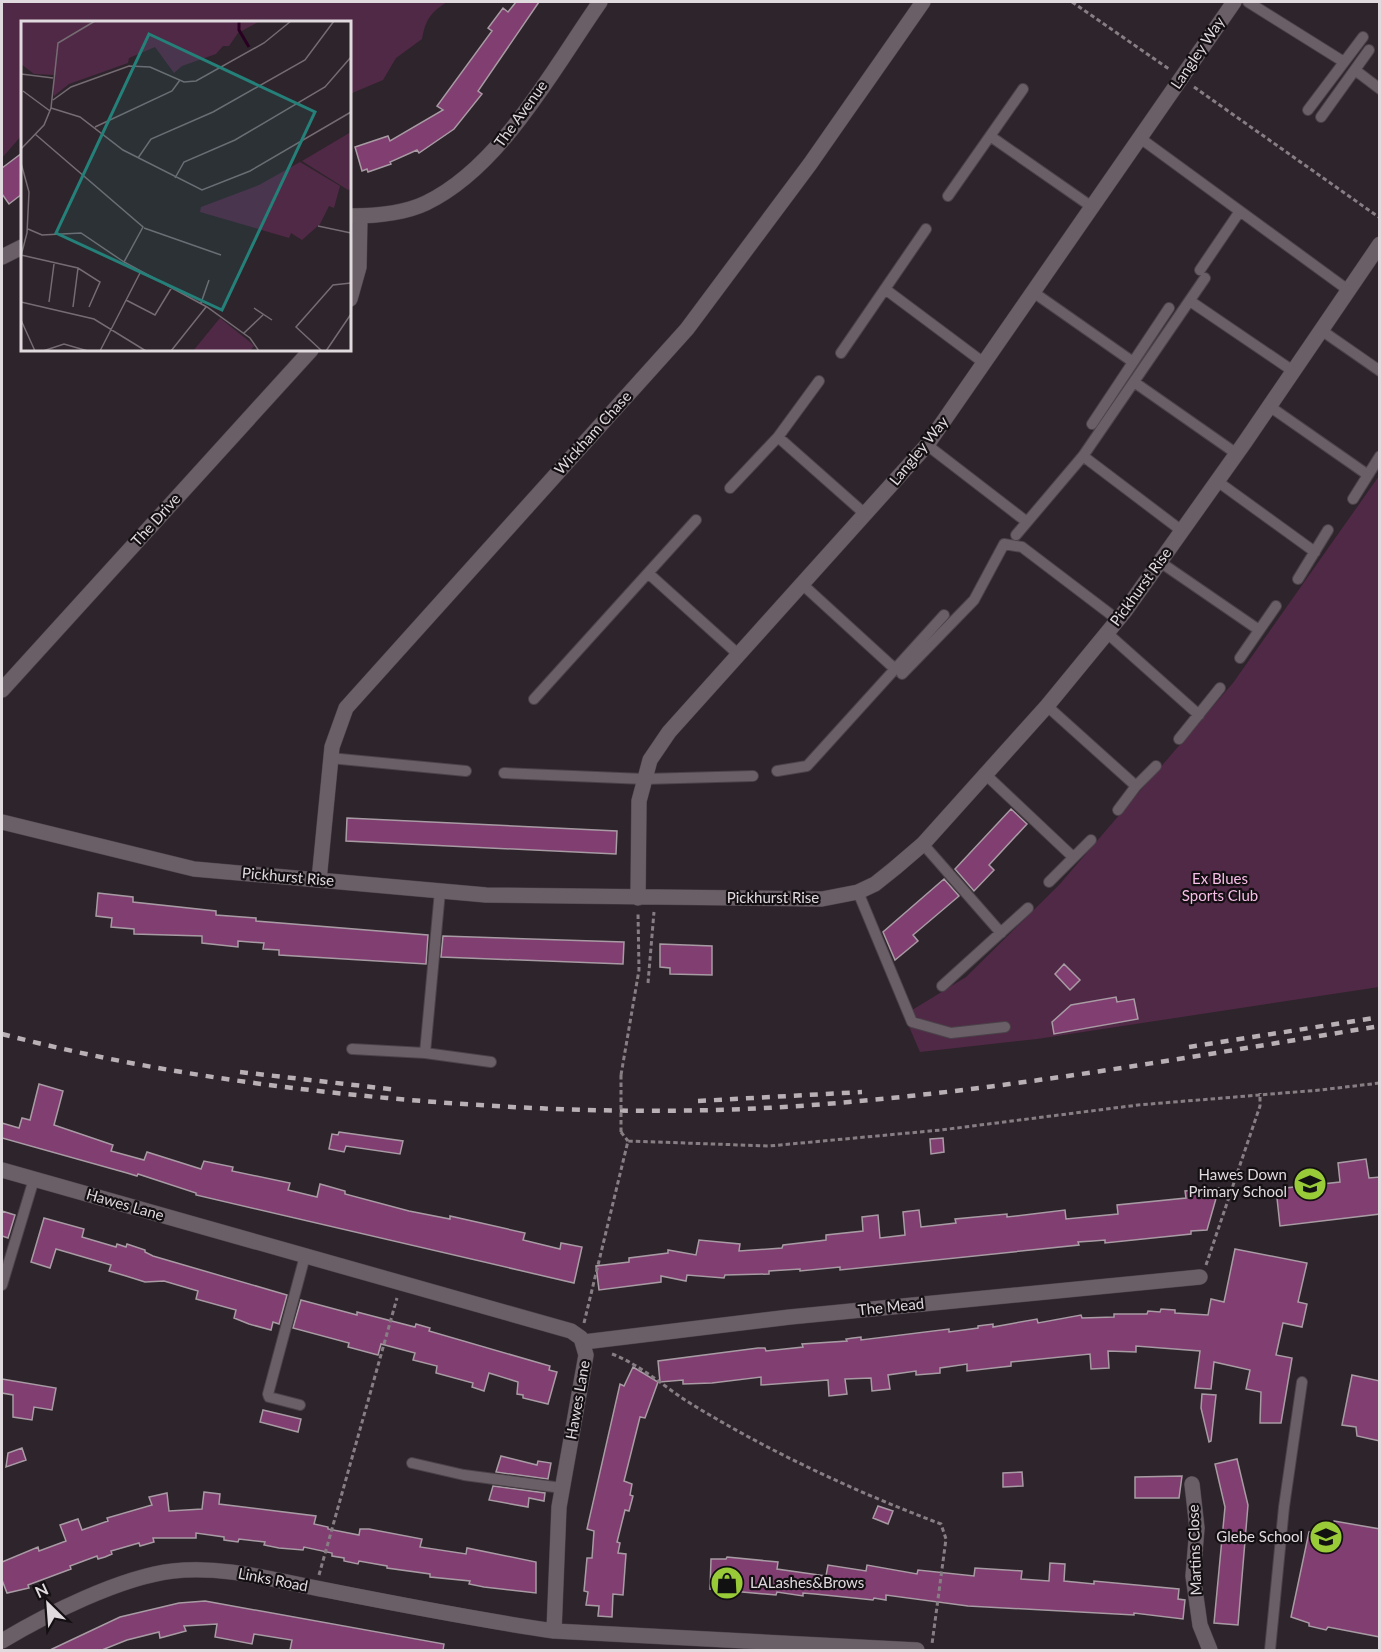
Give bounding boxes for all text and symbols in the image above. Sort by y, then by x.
street label: Langley Way [1166,13,1228,92]
inset map [21,21,351,351]
street label: The Avenue [490,77,550,150]
street label: Wickham Chase [550,387,635,478]
street label: Langley Way [885,412,952,488]
street label: The Drive [127,489,184,549]
street label: Pickhurst Rise [1106,544,1175,629]
street label: Pickhurst Rise [241,863,335,889]
park label: Ex Blues Sports Club [1182,869,1258,904]
street label: Pickhurst Rise [727,888,819,906]
place label: Hawes Down Primary School [1188,1165,1287,1200]
school or university icon: Hawes Down Primary School [1292,1166,1328,1202]
street label: Hawes Lane [84,1184,166,1224]
street label: The Mead [857,1294,925,1318]
street label: Hawes Lane [561,1359,593,1441]
street label: Martins Close [1183,1504,1205,1596]
school or university icon: Glebe School [1308,1519,1344,1555]
place label: Glebe School [1216,1527,1303,1545]
street label: Links Road [237,1563,310,1595]
shop icon: LALashes&Brows [709,1565,745,1601]
place label: LALashes&Brows [750,1573,864,1591]
north arrow [18,1574,78,1634]
text: N [32,1579,51,1601]

